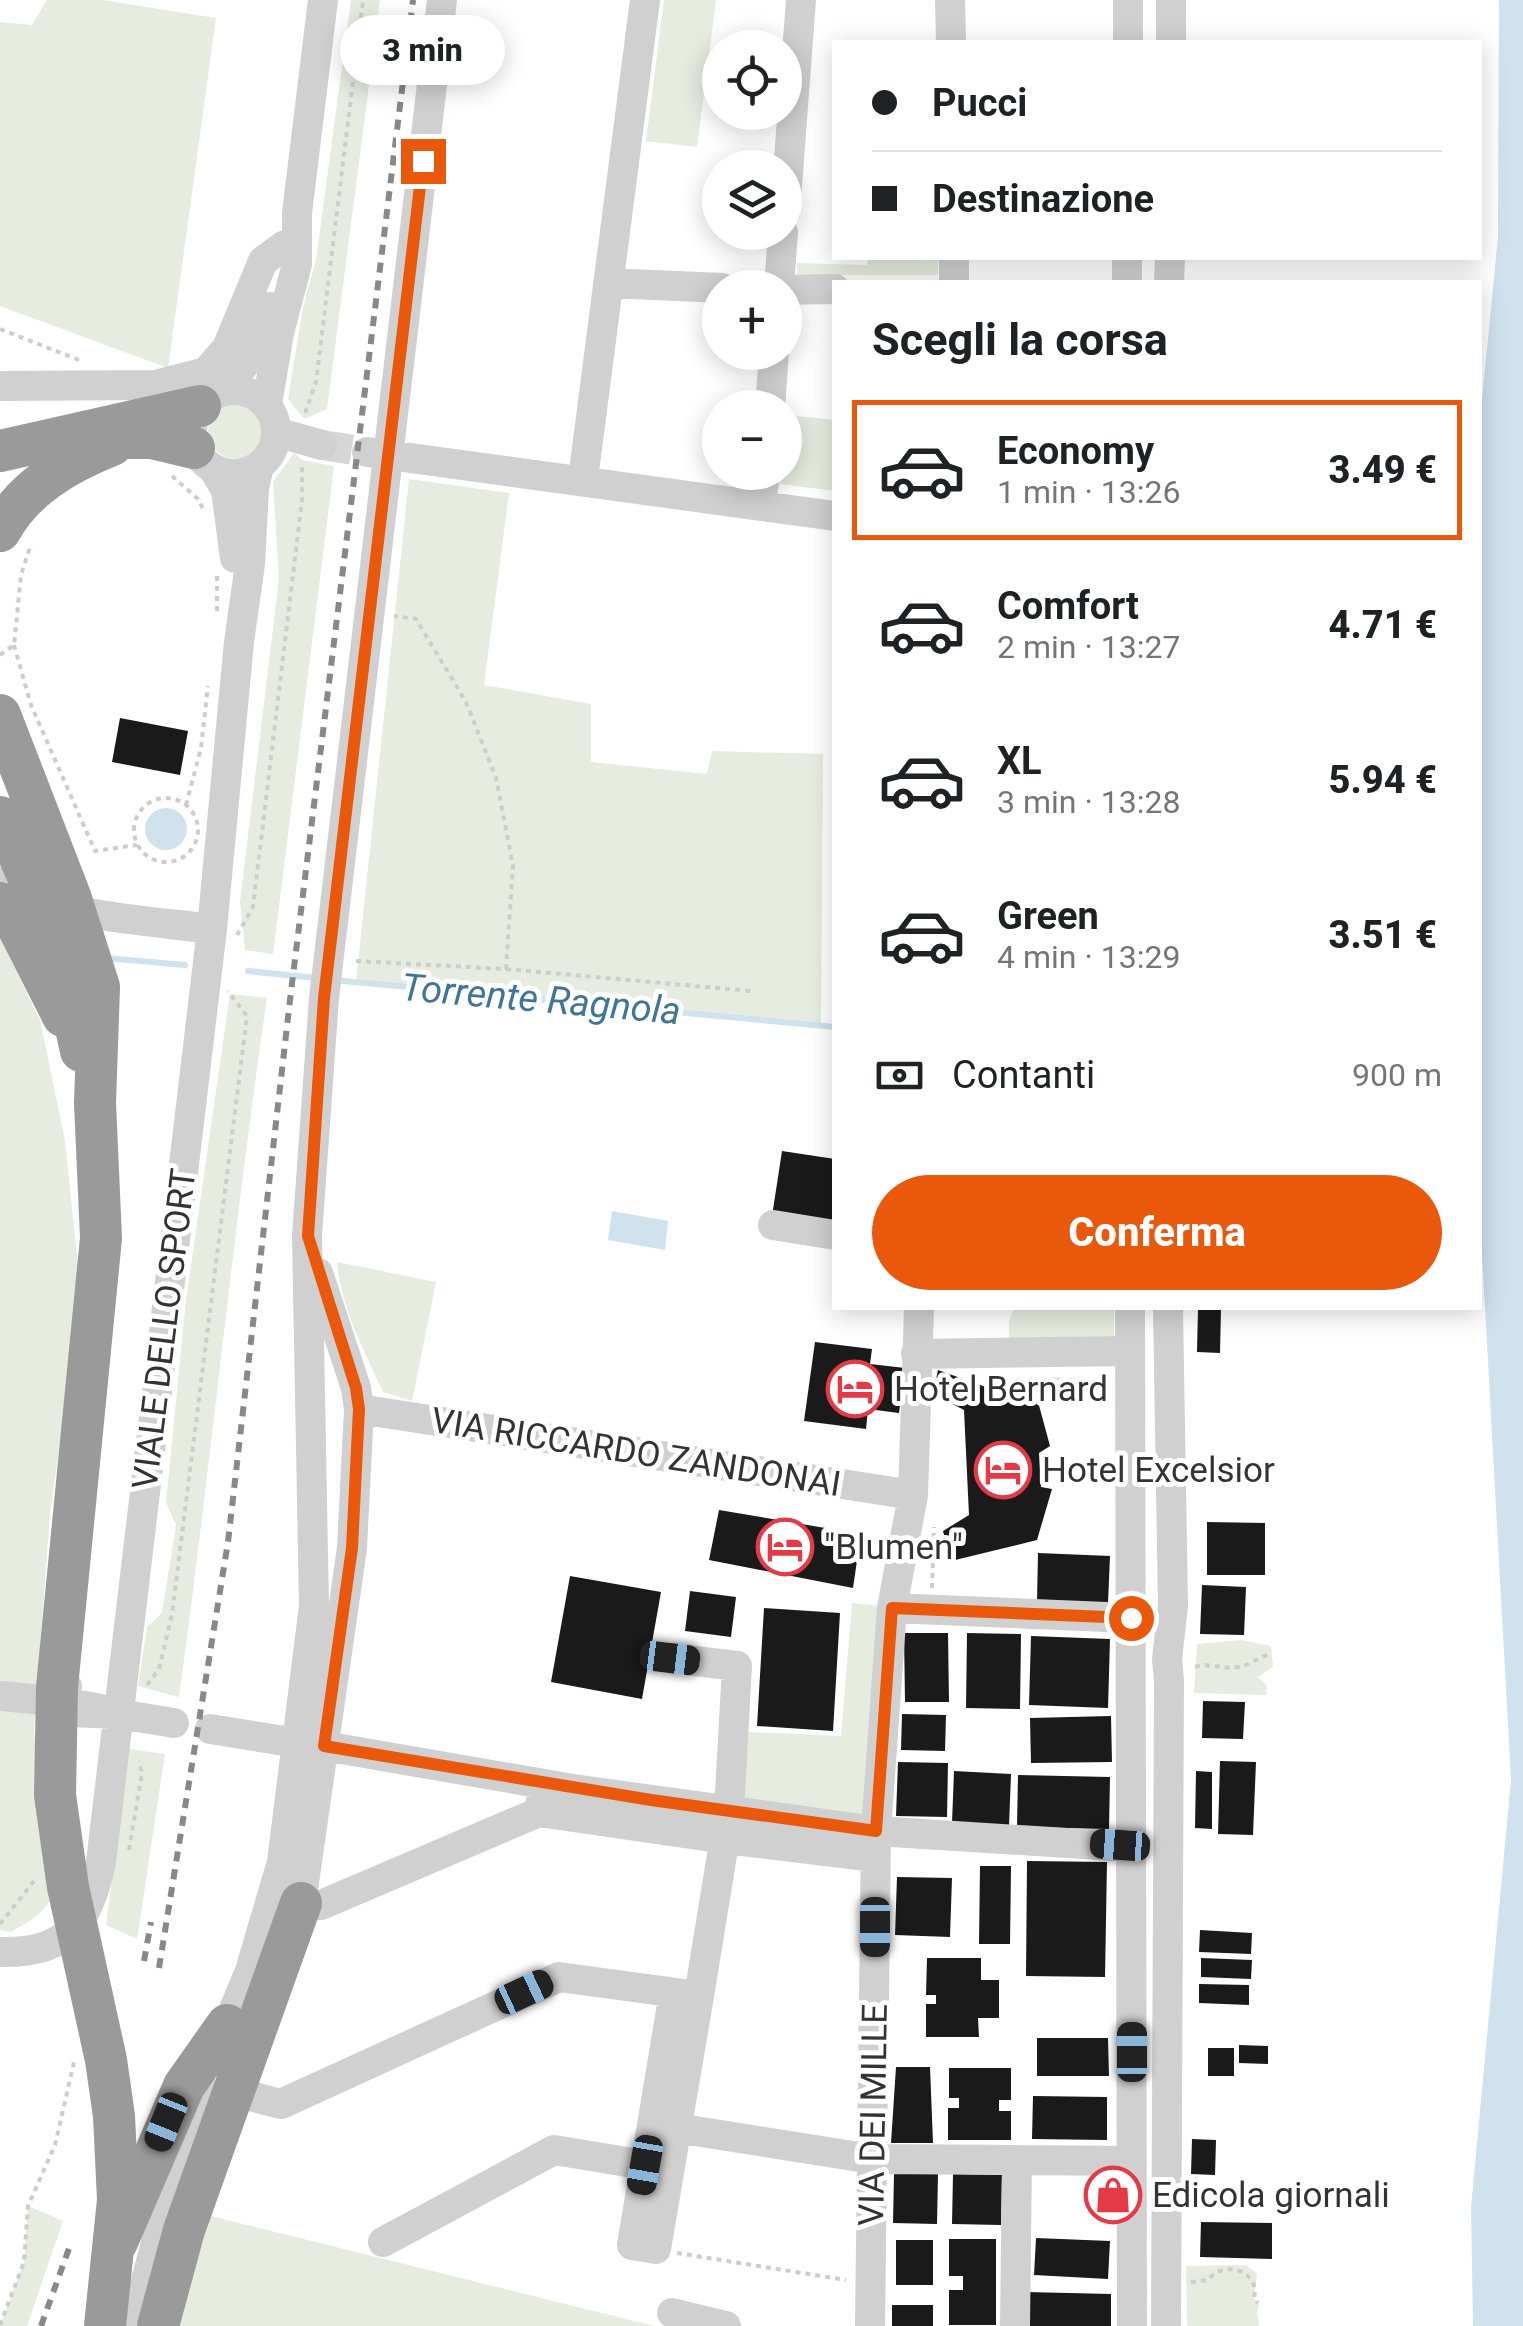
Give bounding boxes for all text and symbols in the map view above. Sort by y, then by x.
callout: 3 min [340,16,506,86]
map controls [702,30,802,490]
button: locate [702,30,802,130]
text: 3 min [382,31,463,69]
text: Pucci [932,81,1027,125]
route end [401,139,446,184]
button: layers [702,150,802,250]
text: Destinazione [932,177,1154,221]
button: + [702,270,802,370]
text: Scegli la corsa [872,313,1168,366]
button: − [702,390,802,490]
icon: car [877,425,967,515]
text: Economy [997,429,1154,473]
text: 3.49 € [1329,448,1437,492]
text: 1 min · 13:26 [997,473,1180,511]
icon: car [877,580,967,670]
text: Comfort [997,584,1139,628]
text: 4.71 € [1329,603,1437,647]
text: 2 min · 13:27 [997,628,1180,666]
icon: car [877,735,967,825]
text: XL [997,739,1042,783]
text: 5.94 € [1329,758,1437,802]
text: 3 min · 13:28 [997,783,1180,821]
icon: car [877,890,967,980]
text: Green [997,894,1099,938]
text: 3.51 € [1329,913,1437,957]
text: 4 min · 13:29 [997,938,1180,976]
water label: Torrente Ragnola [399,965,683,1033]
icon: cash [872,1048,927,1103]
text: Contanti [952,1053,1095,1097]
text: 900 m [1352,1056,1442,1094]
street label: VIALE DELLO SPORT [124,1166,205,1492]
button: Conferma [872,1175,1442,1290]
hotel icon: Hotel Bernard [825,1359,885,1419]
place label: Hotel Bernard [894,1369,1108,1410]
street label: VIA RICCARDO ZANDONAI [428,1400,844,1505]
hotel icon: Hotel Excelsior [973,1440,1033,1500]
place label: Hotel Excelsior [1042,1450,1275,1491]
hotel icon: "Blumen" [755,1517,815,1577]
place label: "Blumen" [824,1527,963,1568]
route start [1109,1596,1154,1641]
car [638,1639,702,1677]
car [1089,1828,1151,1862]
car [860,1897,890,1957]
car [490,1966,558,2018]
street label: VIA DEI MILLE [851,2003,896,2227]
car [1117,2022,1147,2082]
car [141,2089,191,2155]
car [625,2133,665,2197]
shop icon: Edicola giornali [1083,2165,1143,2225]
place label: Edicola giornali [1152,2175,1390,2216]

